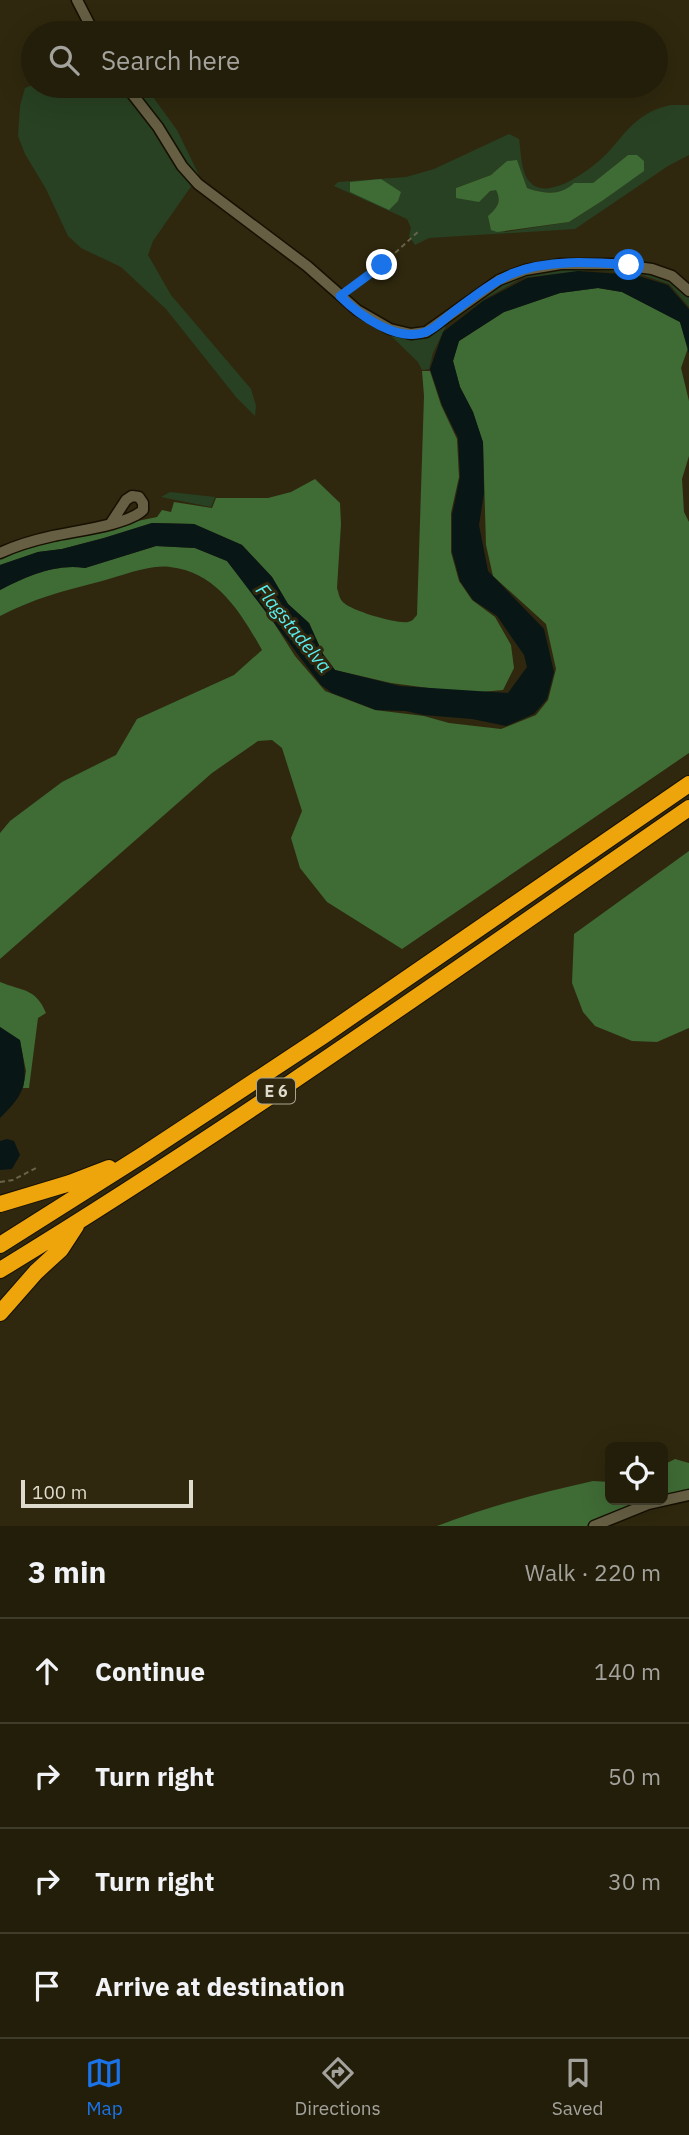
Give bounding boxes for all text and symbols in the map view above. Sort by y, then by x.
search box [21,21,668,98]
icon: search [45,41,83,79]
text: Search here [101,43,240,77]
route end [366,249,397,280]
route start [613,249,644,280]
water label: Flagstadelva [251,579,337,677]
road number: E 6 [257,1078,295,1104]
map controls [605,1442,668,1505]
button: locate [605,1442,668,1505]
scale bar [21,1477,192,1509]
text: 100 m [32,1480,87,1504]
text: 3 min [28,1552,106,1591]
text: Walk · 220 m [525,1557,661,1587]
icon: ahead [28,1652,66,1690]
text: Continue [95,1654,205,1688]
text: 140 m [594,1656,661,1686]
icon: right [28,1757,66,1795]
text: Turn right [95,1759,214,1793]
text: 50 m [608,1761,661,1791]
icon: right [28,1862,66,1900]
text: Turn right [95,1864,214,1898]
text: 30 m [608,1866,661,1896]
icon: arrive [28,1967,66,2005]
text: Arrive at destination [95,1969,345,2003]
tab: Map [85,2054,123,2120]
tab: Directions [294,2054,381,2120]
tab: Saved [552,2054,604,2120]

